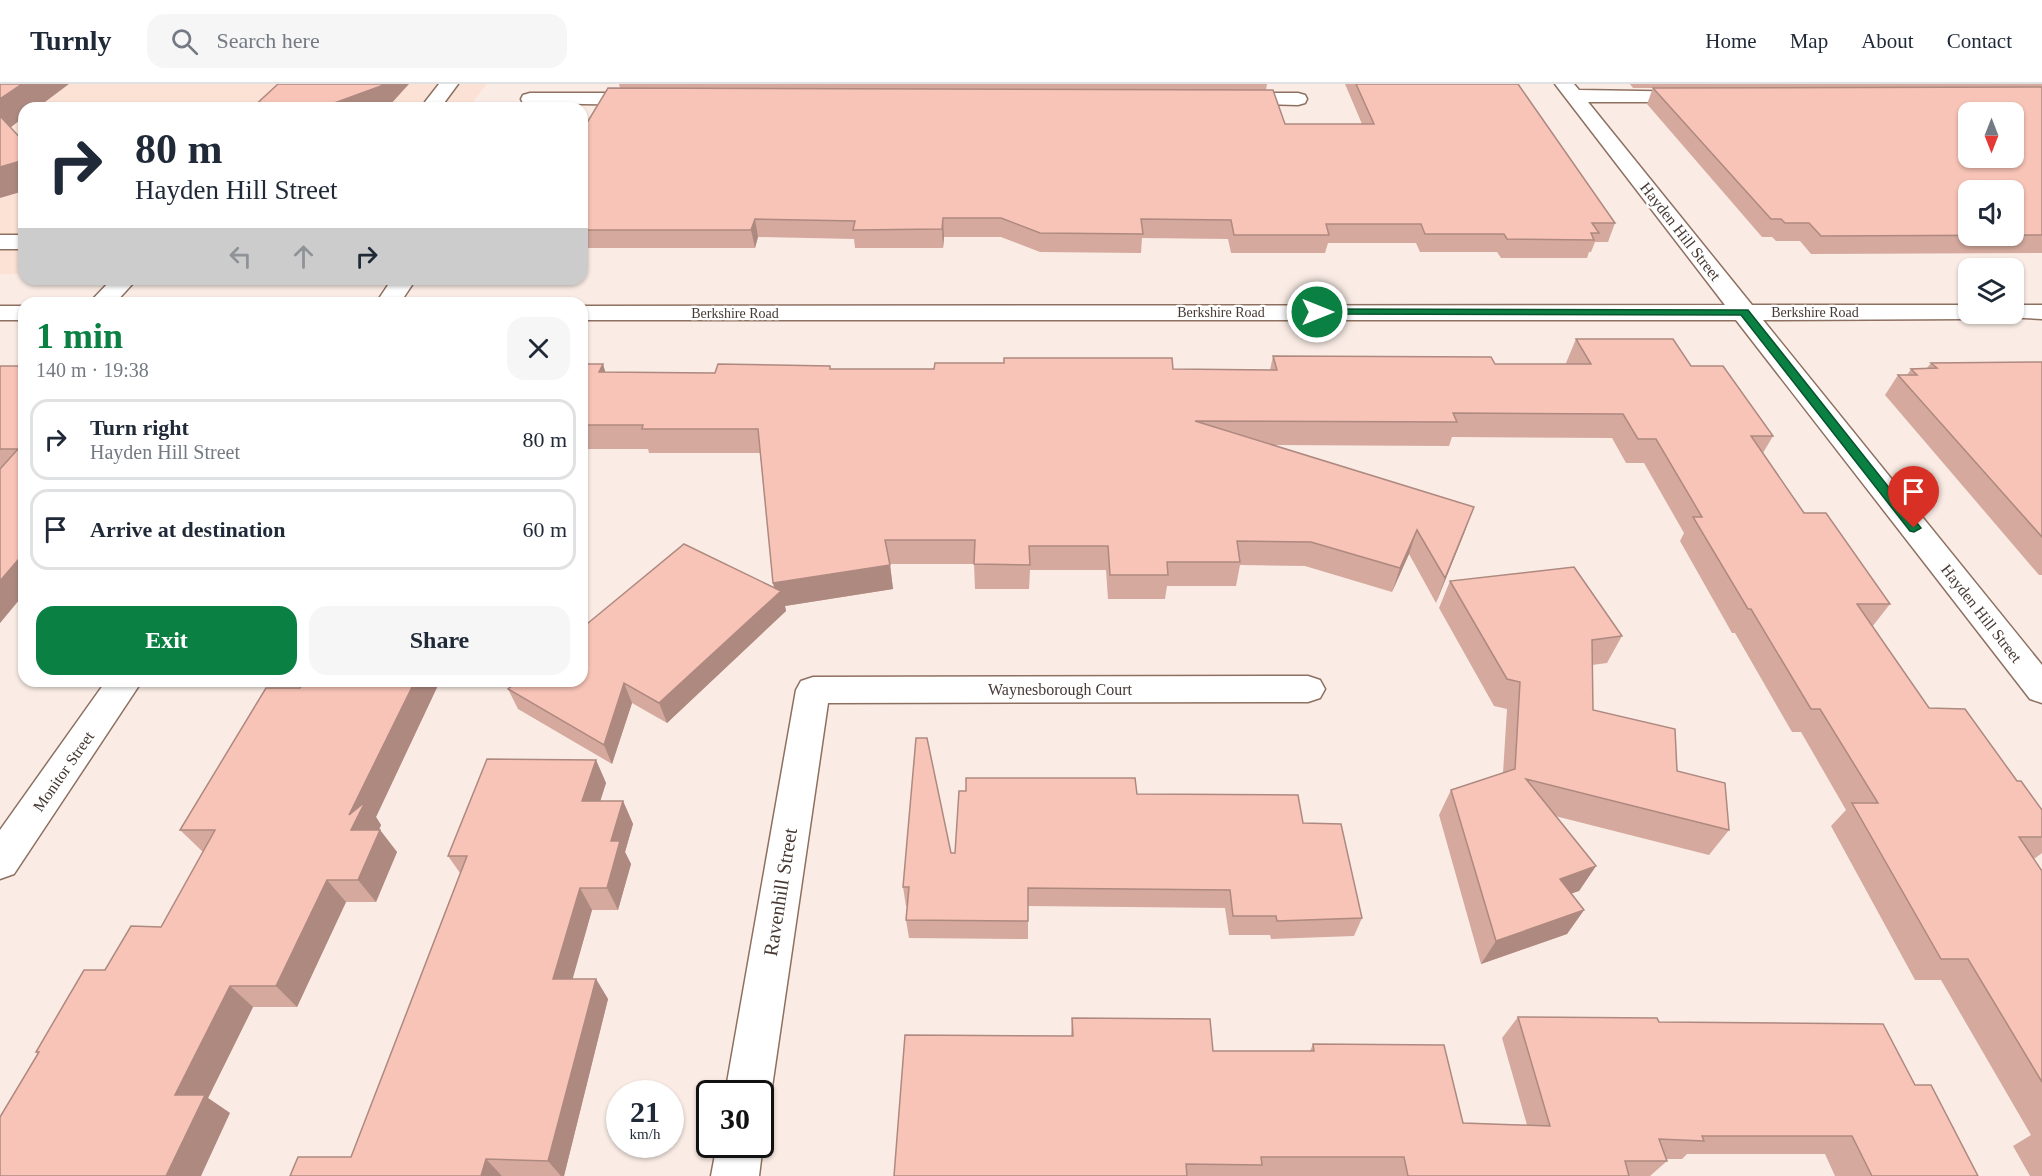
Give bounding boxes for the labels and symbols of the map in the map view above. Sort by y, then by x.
north arrow [1958,102,2024,168]
street label: Hayden Hill Street [1636,179,1725,285]
position arrow [1285,280,1349,344]
street label: Berkshire Road [1177,305,1265,320]
street label: Berkshire Road [1771,305,1859,320]
street label: Berkshire Road [691,306,779,321]
pin [1888,466,1939,528]
street label: Hayden Hill Street [1937,561,2026,667]
street label: Waynesborough Court [988,681,1133,699]
street label: Monitor Street [30,728,98,815]
street label: Ravenhill Street [759,826,801,958]
speed limit sign: 30 [696,1080,774,1158]

